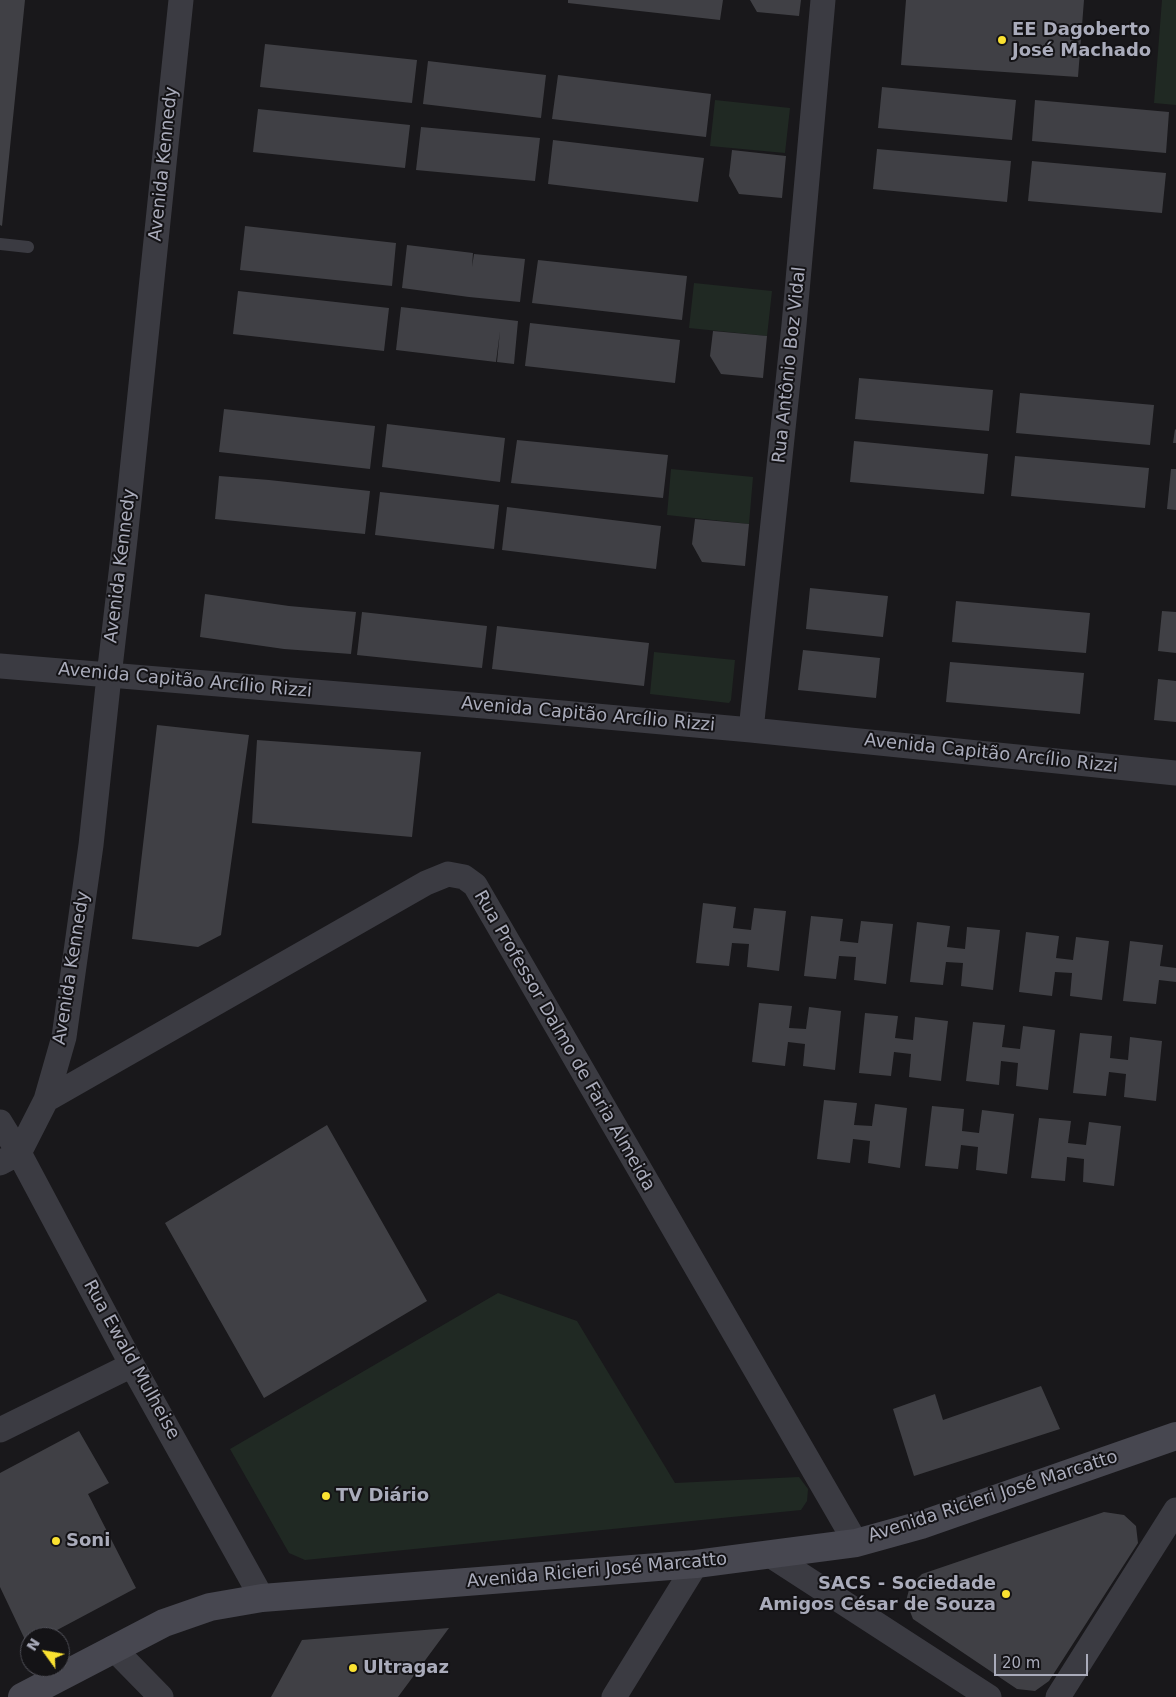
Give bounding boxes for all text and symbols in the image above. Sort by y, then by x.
place label: EE Dagoberto José Machado [1012,19,1151,62]
marker: EE Dagoberto José Machado [996,34,1008,46]
street label: Avenida Kennedy [145,86,183,242]
street label: Rua Antônio Boz Vidal [769,266,811,464]
street label: Avenida Kennedy [101,488,141,644]
street label: Avenida Capitão Arcílio Rizzi [57,659,313,703]
street label: Avenida Capitão Arcílio Rizzi [460,693,716,737]
street label: Avenida Capitão Arcílio Rizzi [863,730,1119,778]
street label: Rua Professor Dalmo de Faria Almeida [469,887,659,1195]
street label: Avenida Kennedy [49,890,95,1046]
street label: Rua Ewald Mulheise [78,1276,184,1444]
street label: Avenida Ricieri José Marcatto [865,1446,1121,1548]
place label: TV Diário [336,1485,429,1507]
marker: TV Diário [320,1490,332,1502]
place label: Soni [66,1530,110,1552]
marker: Soni [50,1535,62,1547]
street label: Avenida Ricieri José Marcatto [466,1549,728,1593]
place label: SACS - Sociedade Amigos César de Souza [759,1573,996,1616]
marker: SACS - Sociedade Amigos César de Souza [1000,1588,1012,1600]
north arrow [20,1627,70,1677]
text: N [23,1635,43,1654]
scale bar [996,1644,1090,1676]
text: 20 m [1002,1654,1040,1672]
place label: Ultragaz [363,1657,449,1679]
marker: Ultragaz [347,1662,359,1674]

